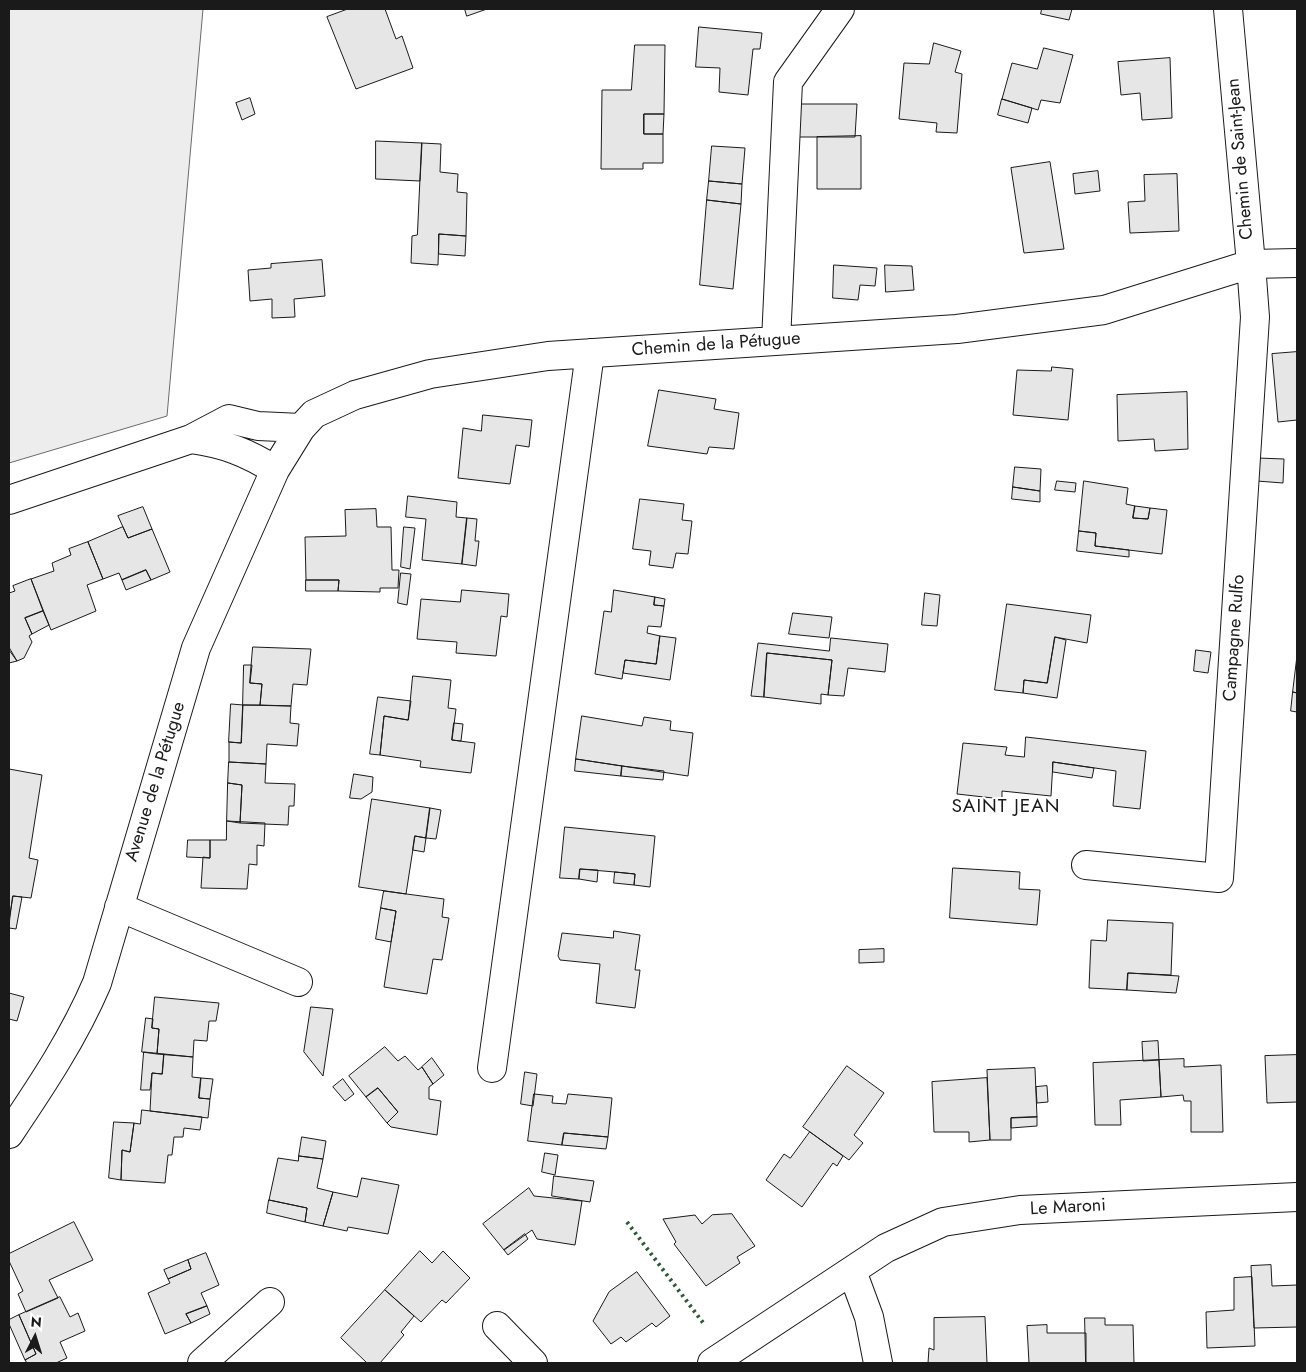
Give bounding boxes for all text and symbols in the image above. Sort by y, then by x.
street label: Chemin de Saint-Jean [1223,77,1259,241]
street label: Chemin de la Pétugue [631,328,801,362]
street label: Campagne Rulfo [1220,574,1250,702]
street label: Avenue de la Pétugue [121,699,191,865]
district label: SAINT JEAN [950,796,1062,818]
street label: Le Maroni [1030,1195,1106,1221]
north arrow [10,1312,60,1362]
text: N [30,1312,43,1333]

